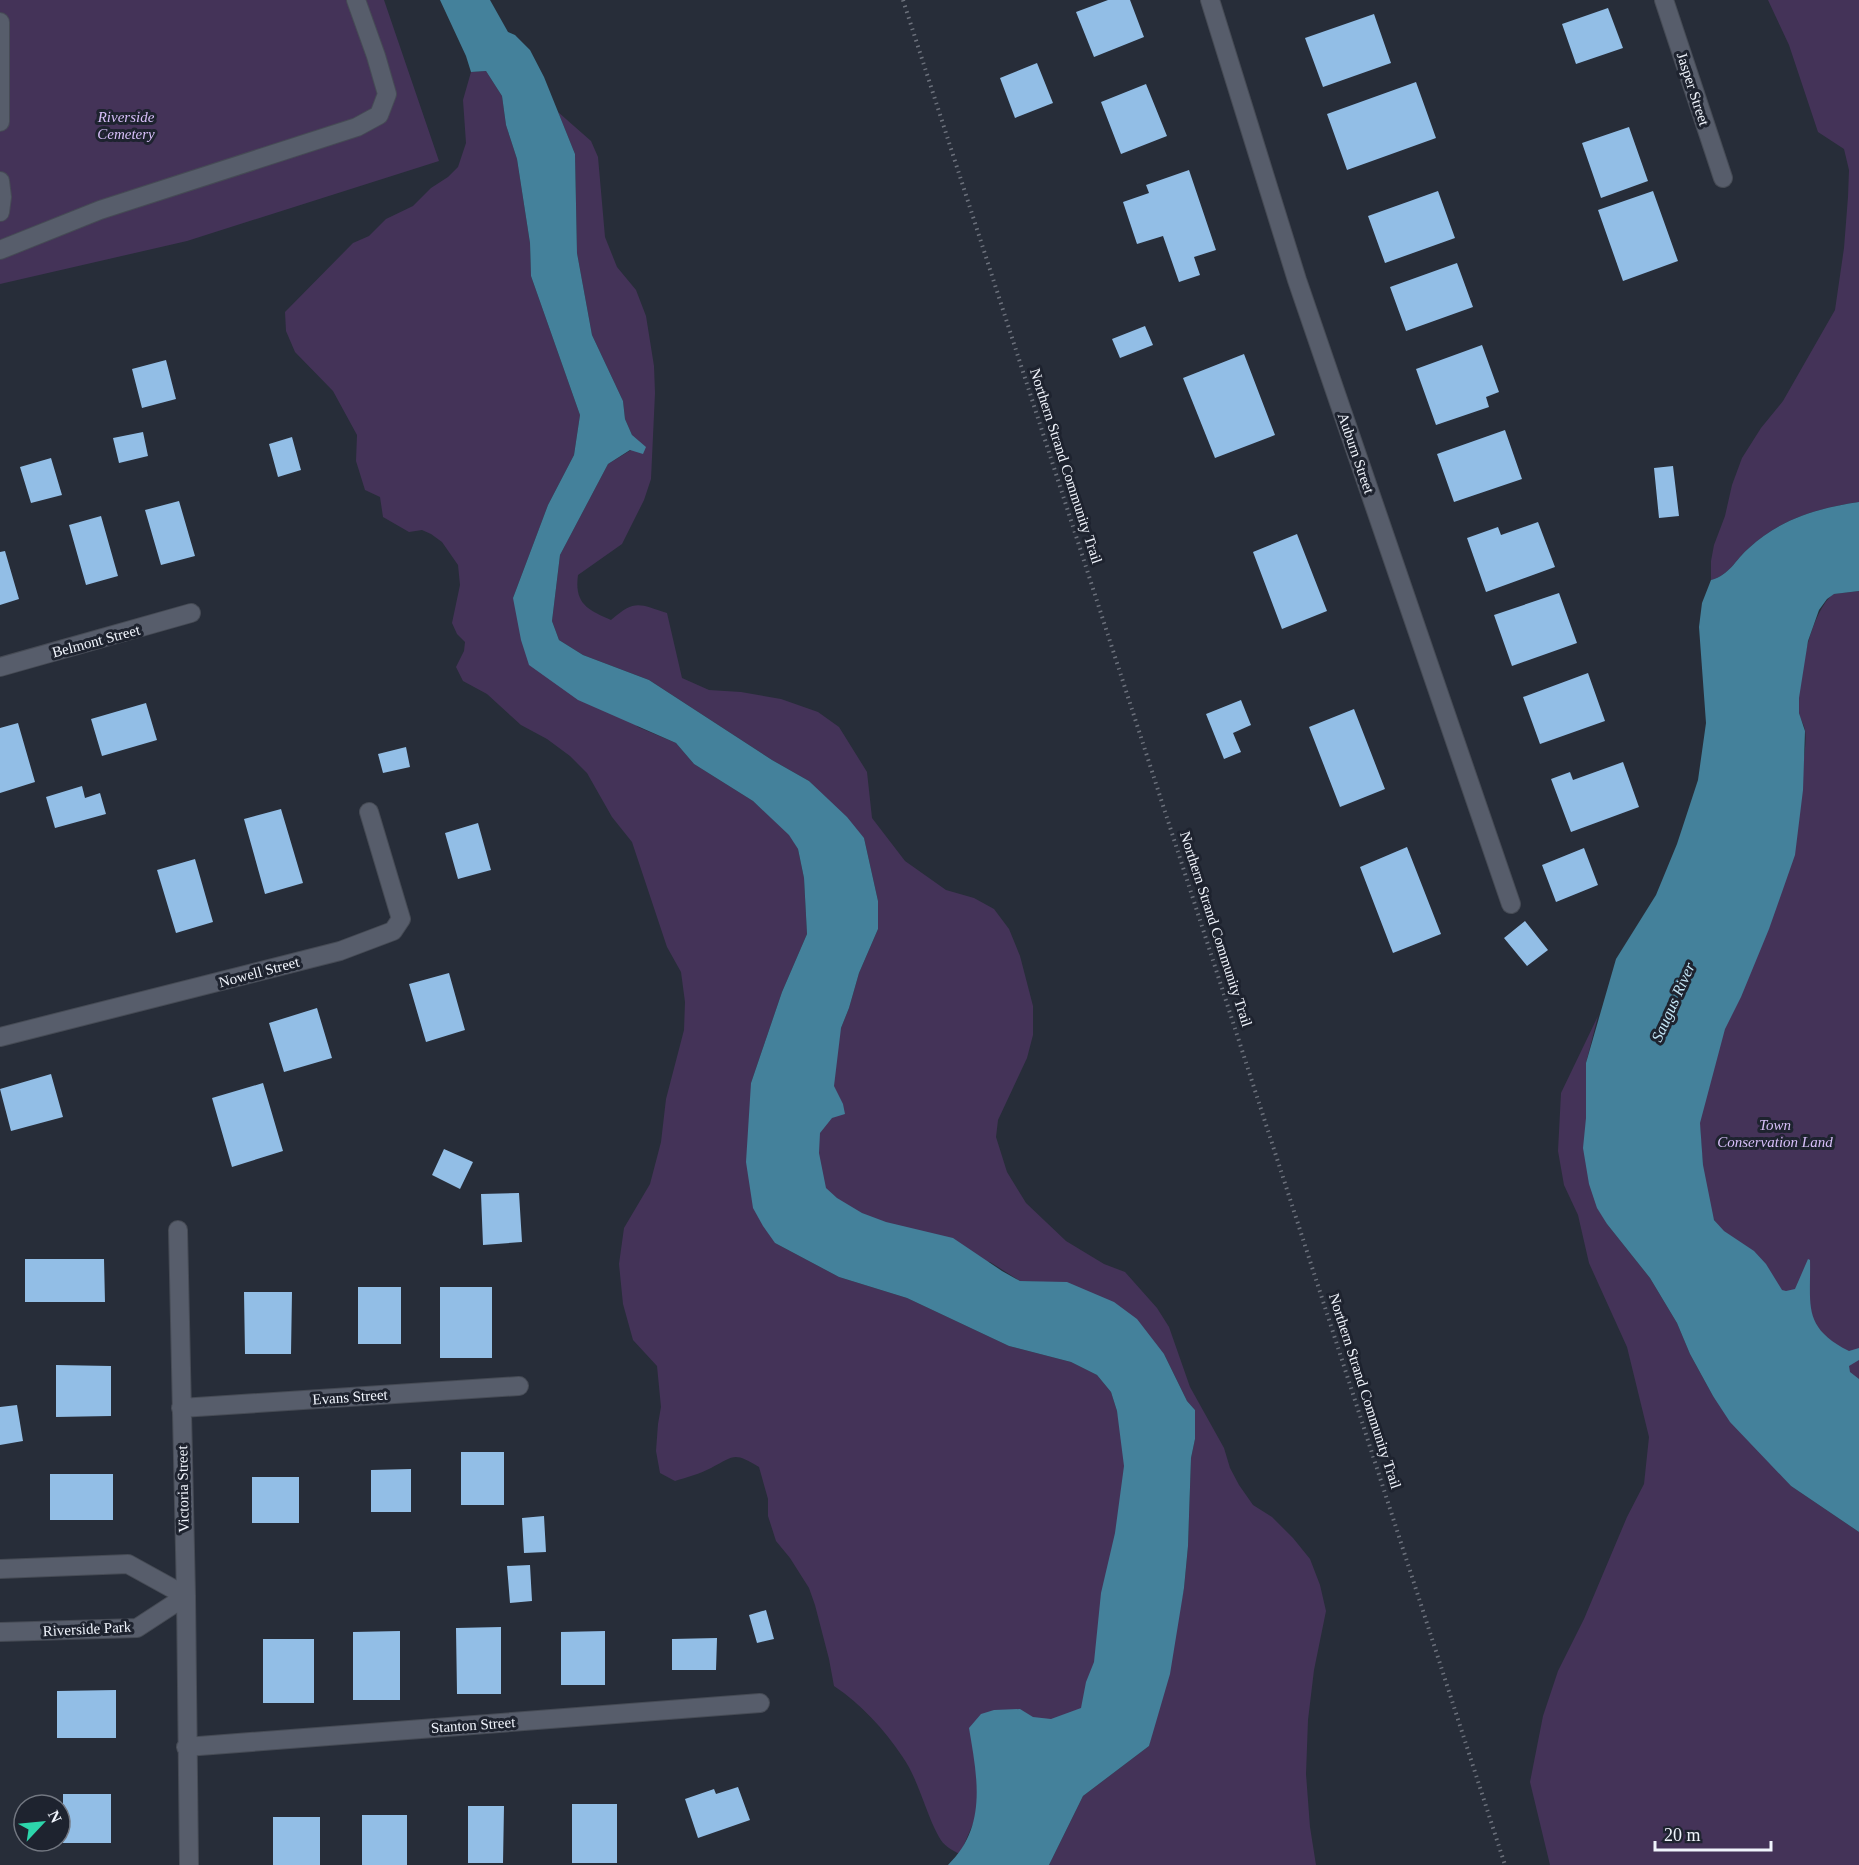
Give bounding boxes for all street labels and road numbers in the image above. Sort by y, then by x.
street label: Jasper Street [1674,50,1713,129]
street label: Northern Strand Community Trail [1027,366,1105,566]
street label: Auburn Street [1335,410,1378,496]
street label: Belmont Street [50,621,143,660]
street label: Northern Strand Community Trail [1177,829,1255,1029]
street label: Nowell Street [217,953,302,990]
street label: Northern Strand Community Trail [1326,1291,1404,1491]
street label: Evans Street [312,1386,389,1408]
street label: Victoria Street [174,1445,192,1533]
street label: Riverside Park [42,1619,132,1639]
street label: Stanton Street [430,1714,517,1736]

